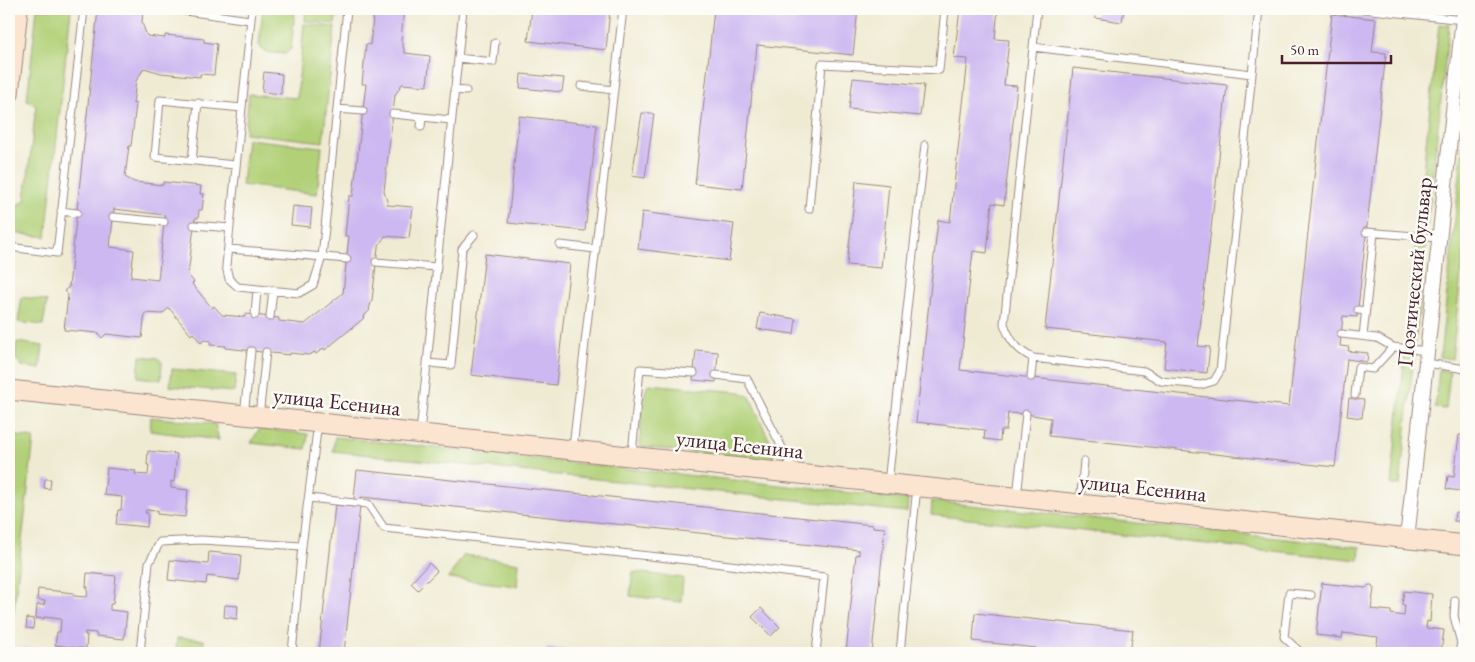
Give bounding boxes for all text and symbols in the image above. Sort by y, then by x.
scale bar [1282,32,1391,64]
text: 50 m [1290,40,1319,59]
street label: Поэтический бульвар [1390,176,1439,369]
street label: улица Есенина [272,380,402,423]
street label: улица Есенина [675,423,805,466]
street label: улица Есенина [1078,466,1208,509]

